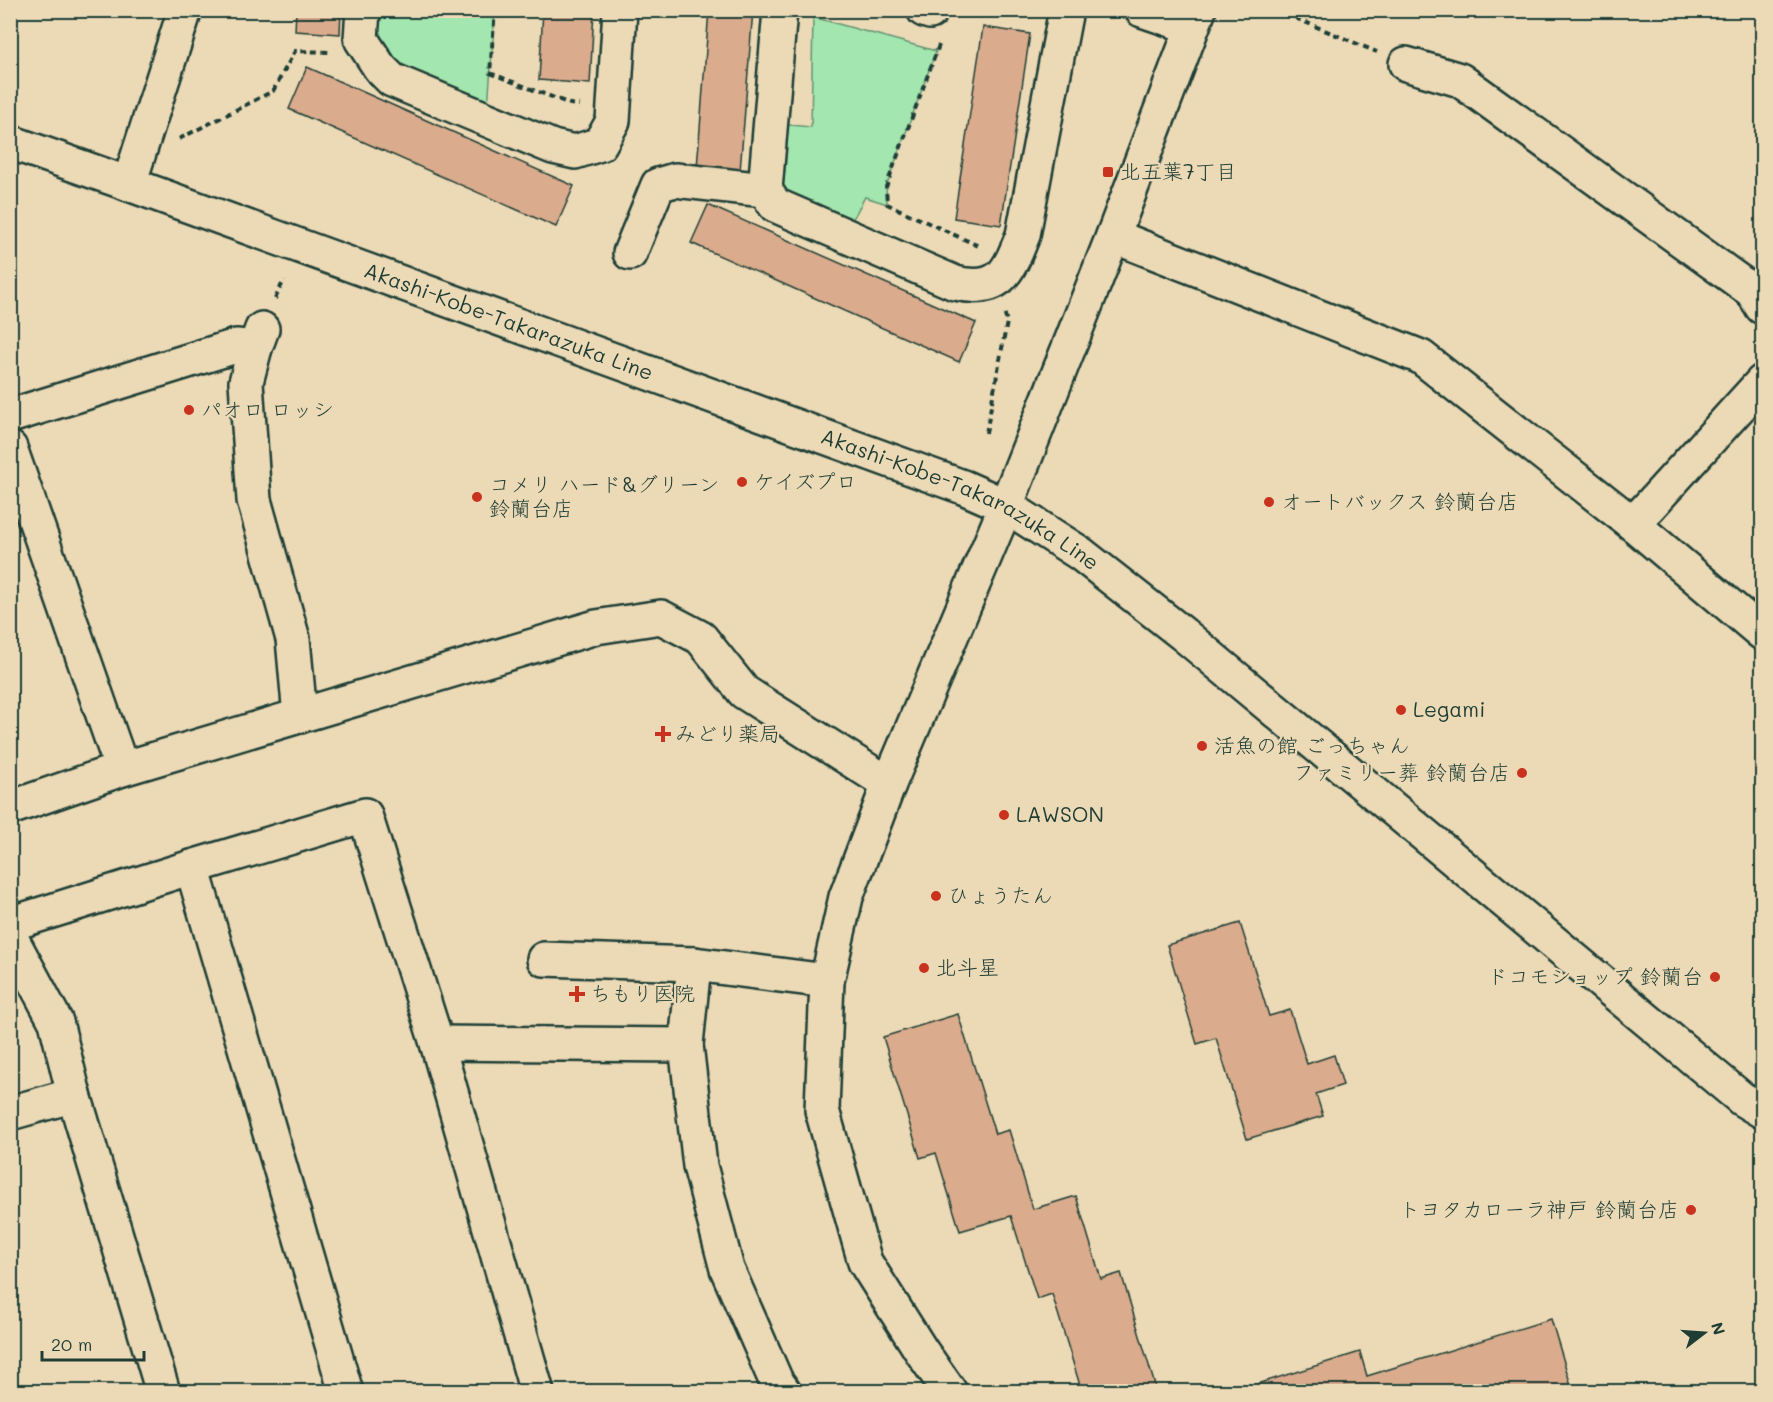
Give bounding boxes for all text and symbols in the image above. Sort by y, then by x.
place label: 北五葉7丁目 [1120,157,1237,184]
marker: 北五葉7丁目 [1101,165,1115,179]
street label: Akashi-Kobe-Takarazuka Line [361,256,657,385]
place label: パオロ ロッシ [201,395,334,422]
marker: パオロ ロッシ [182,403,196,417]
street label: Akashi-Kobe-Takarazuka Line [818,422,1105,575]
place label: ケイズプロ [754,467,857,494]
place label: コメリ ハード&グリーン 鈴蘭台店 [489,470,720,521]
marker: ケイズプロ [735,475,749,489]
place label: オートバックス 鈴蘭台店 [1281,487,1518,514]
marker: コメリ ハード&グリーン 鈴蘭台店 [470,490,484,504]
marker: オートバックス 鈴蘭台店 [1262,495,1276,509]
place label: Legami [1413,695,1485,722]
marker: Legami [1394,703,1408,717]
place label: みどり薬局 [675,719,780,746]
marker: みどり薬局 [656,727,670,741]
place label: 活魚の館 ごっちゃん [1214,731,1410,758]
marker: 活魚の館 ごっちゃん [1195,739,1209,753]
place label: ファミリー葬 鈴蘭台店 [1293,758,1510,785]
marker: ファミリー葬 鈴蘭台店 [1515,766,1529,780]
place label: LAWSON [1016,800,1104,827]
marker: LAWSON [997,808,1011,822]
place label: ひょうたん [948,881,1053,908]
marker: ひょうたん [929,889,943,903]
place label: 北斗星 [936,953,999,980]
marker: 北斗星 [917,961,931,975]
place label: ドコモショップ 鈴蘭台 [1487,962,1703,989]
marker: ドコモショップ 鈴蘭台 [1708,970,1722,984]
place label: ちもり医院 [590,979,695,1006]
marker: ちもり医院 [568,985,586,1003]
place label: トヨタカローラ神戸 鈴蘭台店 [1399,1195,1679,1222]
marker: トヨタカローラ神戸 鈴蘭台店 [1684,1203,1698,1217]
north arrow [1674,1303,1734,1363]
text: N [1707,1320,1731,1337]
scale bar [42,1324,144,1362]
text: 20 m [51,1332,92,1356]

